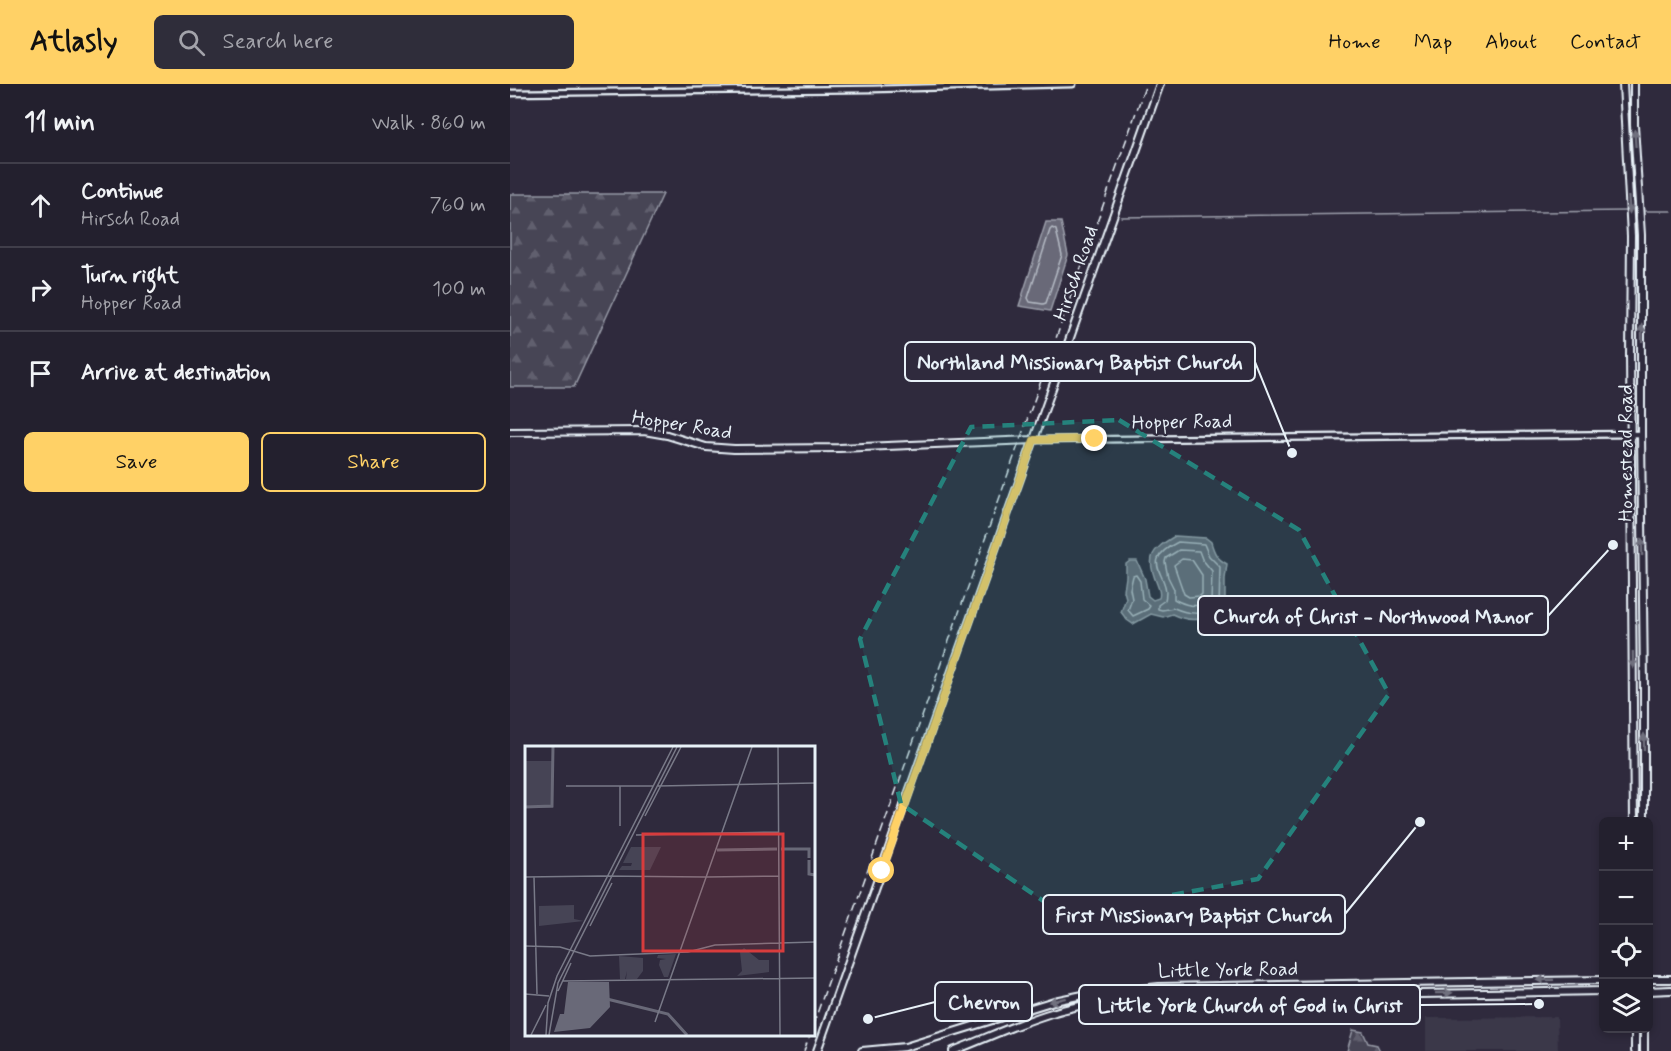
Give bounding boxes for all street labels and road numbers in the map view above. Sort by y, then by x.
street label: Hirsch Road [1048,222,1105,325]
street label: Homestead Road [1613,384,1640,522]
street label: Hopper Road [630,404,734,447]
street label: Hopper Road [1131,408,1233,437]
street label: Little York Road [1158,956,1298,985]

